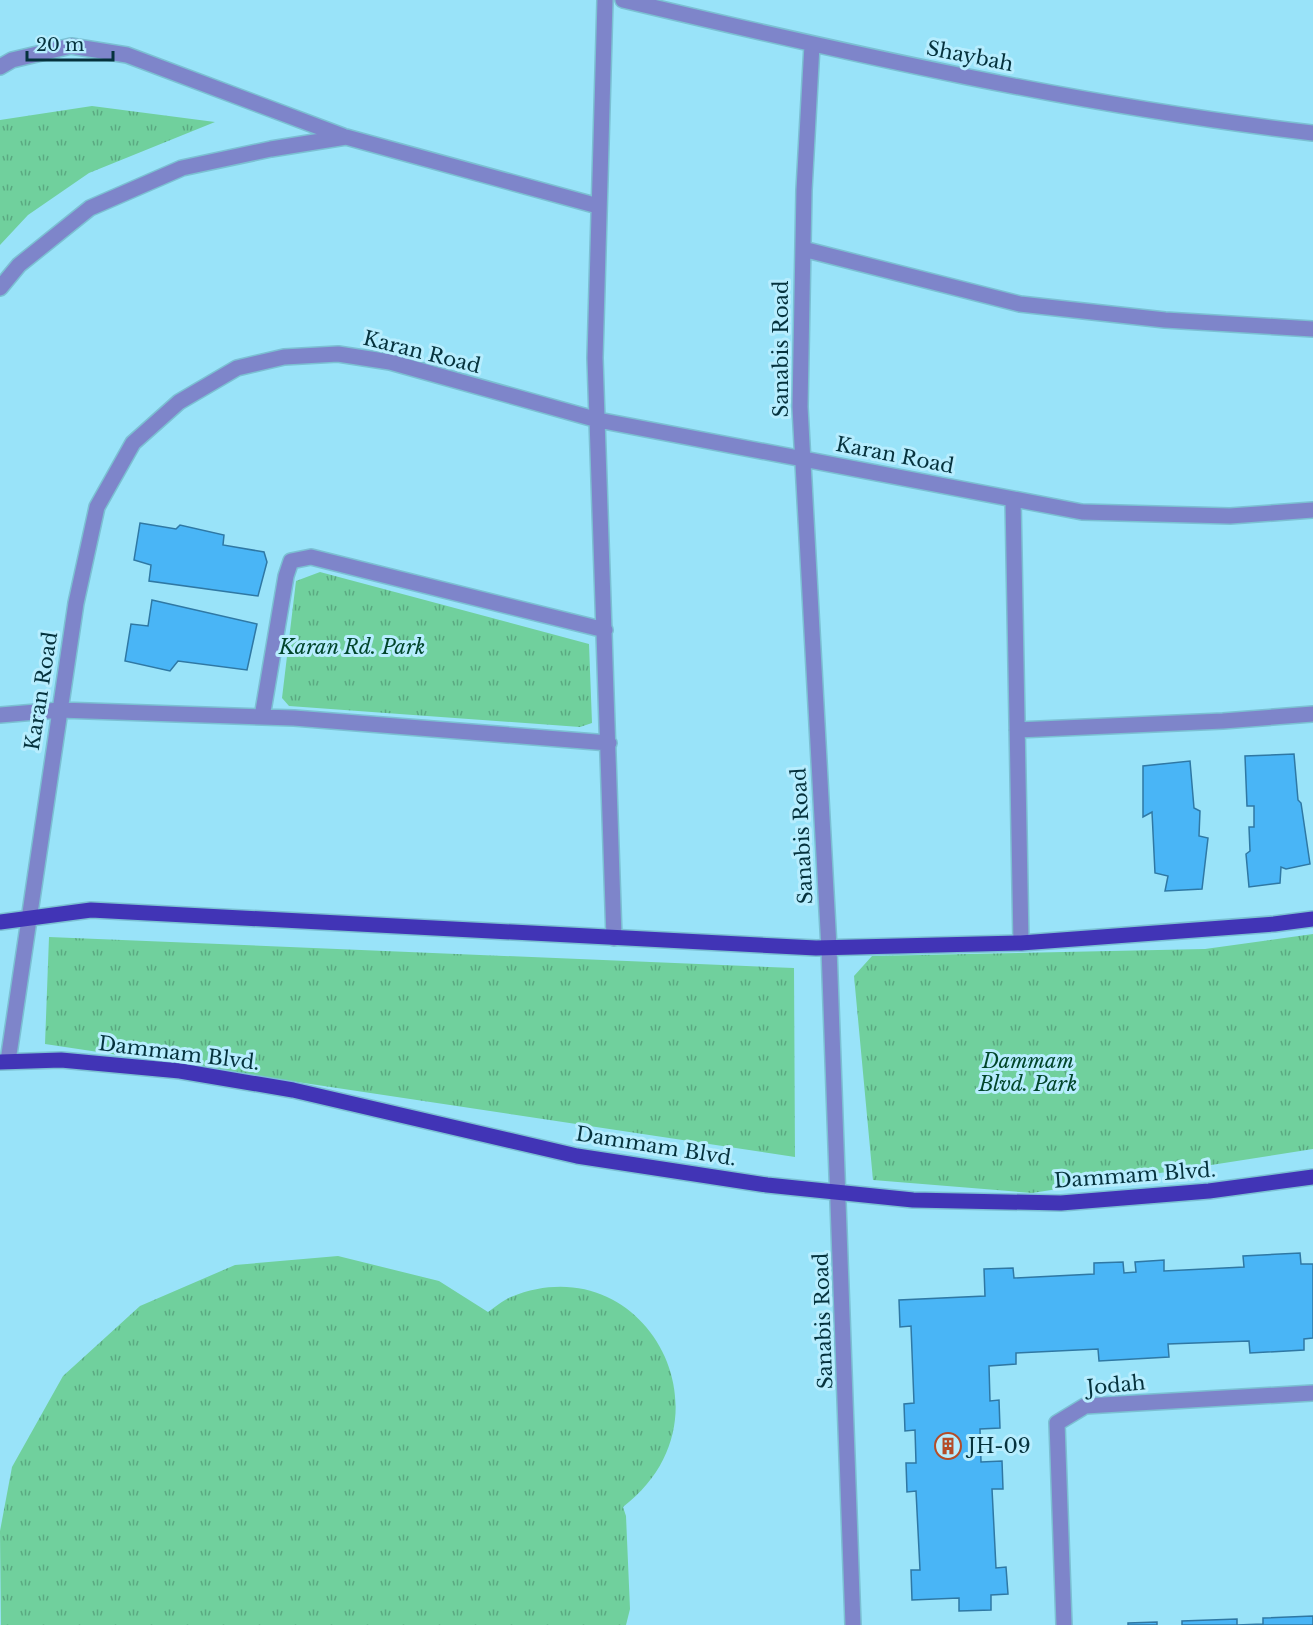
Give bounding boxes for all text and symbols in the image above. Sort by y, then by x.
scale bar [27,24,112,62]
text: 20 m [36,34,84,56]
street label: Shaybah [925,36,1016,76]
street label: Sanabis Road [769,281,793,417]
street label: Karan Road [361,326,483,378]
street label: Karan Road [834,432,956,478]
street label: Karan Road [20,630,62,752]
park label: Karan Rd. Park [278,635,425,659]
street label: Sanabis Road [786,767,818,905]
street label: Dammam Blvd. [97,1031,261,1075]
park label: Dammam Blvd. Park [978,1049,1077,1096]
street label: Dammam Blvd. [574,1121,738,1171]
street label: Dammam Blvd. [1053,1157,1217,1193]
street label: Sanabis Road [809,1252,837,1390]
street label: Jodah [1083,1370,1147,1400]
building icon: JH-09 [933,1431,963,1461]
place label: JH-09 [965,1434,1031,1458]

